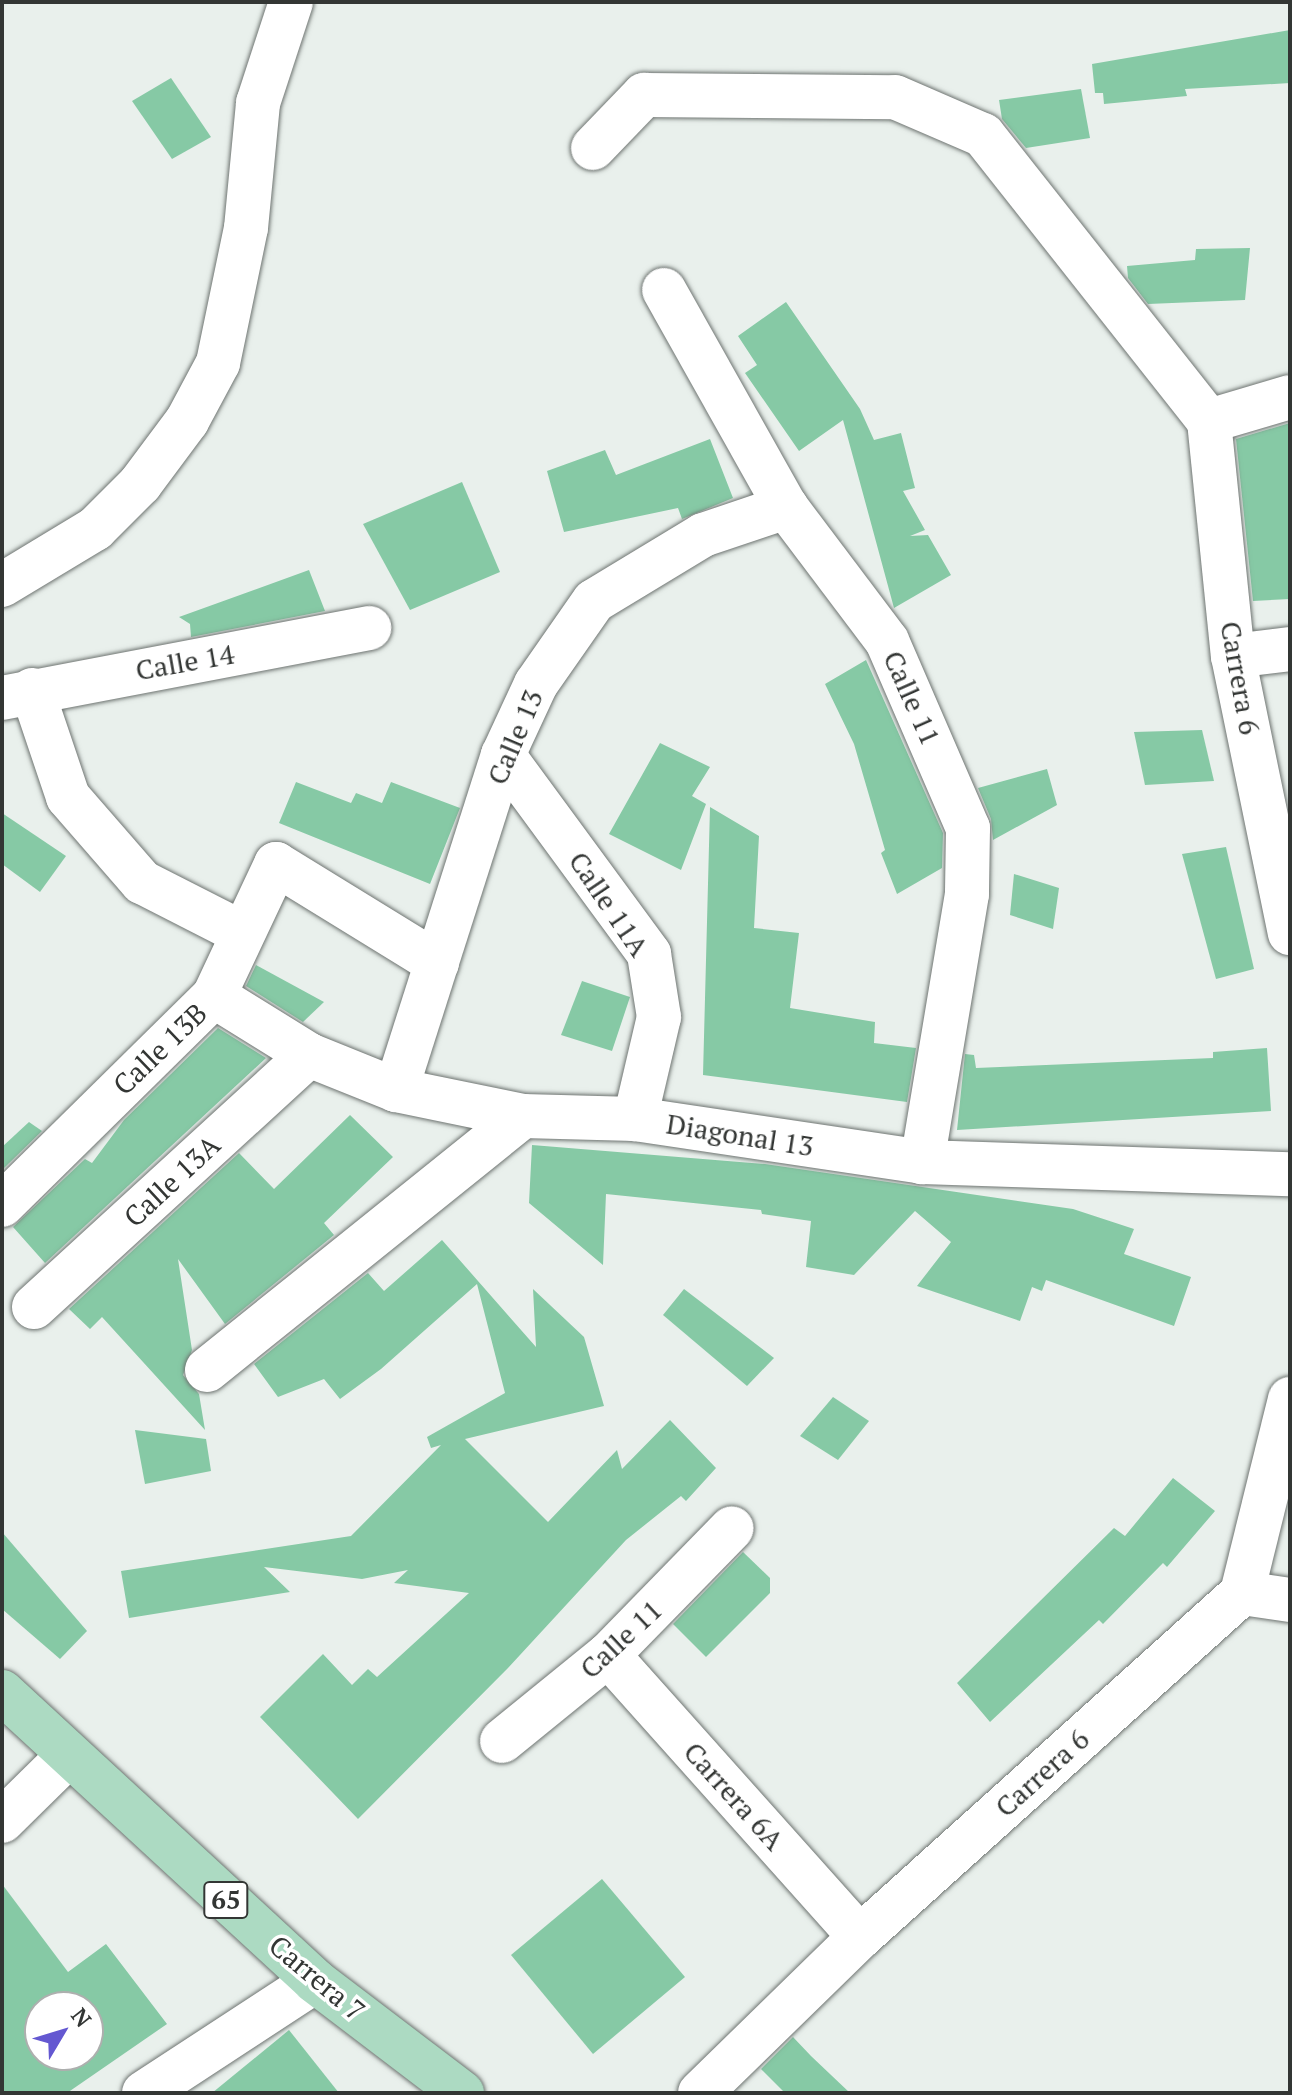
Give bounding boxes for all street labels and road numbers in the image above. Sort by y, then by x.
street label: Carrera 6 [1214,619,1266,737]
street label: Calle 14 [133,637,237,687]
street label: Calle 11 [876,646,948,750]
street label: Calle 13 [480,685,550,789]
street label: Calle 11A [562,845,656,963]
street label: Calle 13B [106,996,214,1102]
street label: Diagonal 13 [664,1107,816,1163]
street label: Calle 13A [117,1128,227,1234]
street label: Calle 11 [573,1593,669,1685]
street label: Carrera 6 [988,1722,1096,1824]
street label: Carrera 6A [677,1735,791,1857]
road number: 65 [202,1878,250,1922]
street label: Carrera 7 [262,1928,372,2028]

